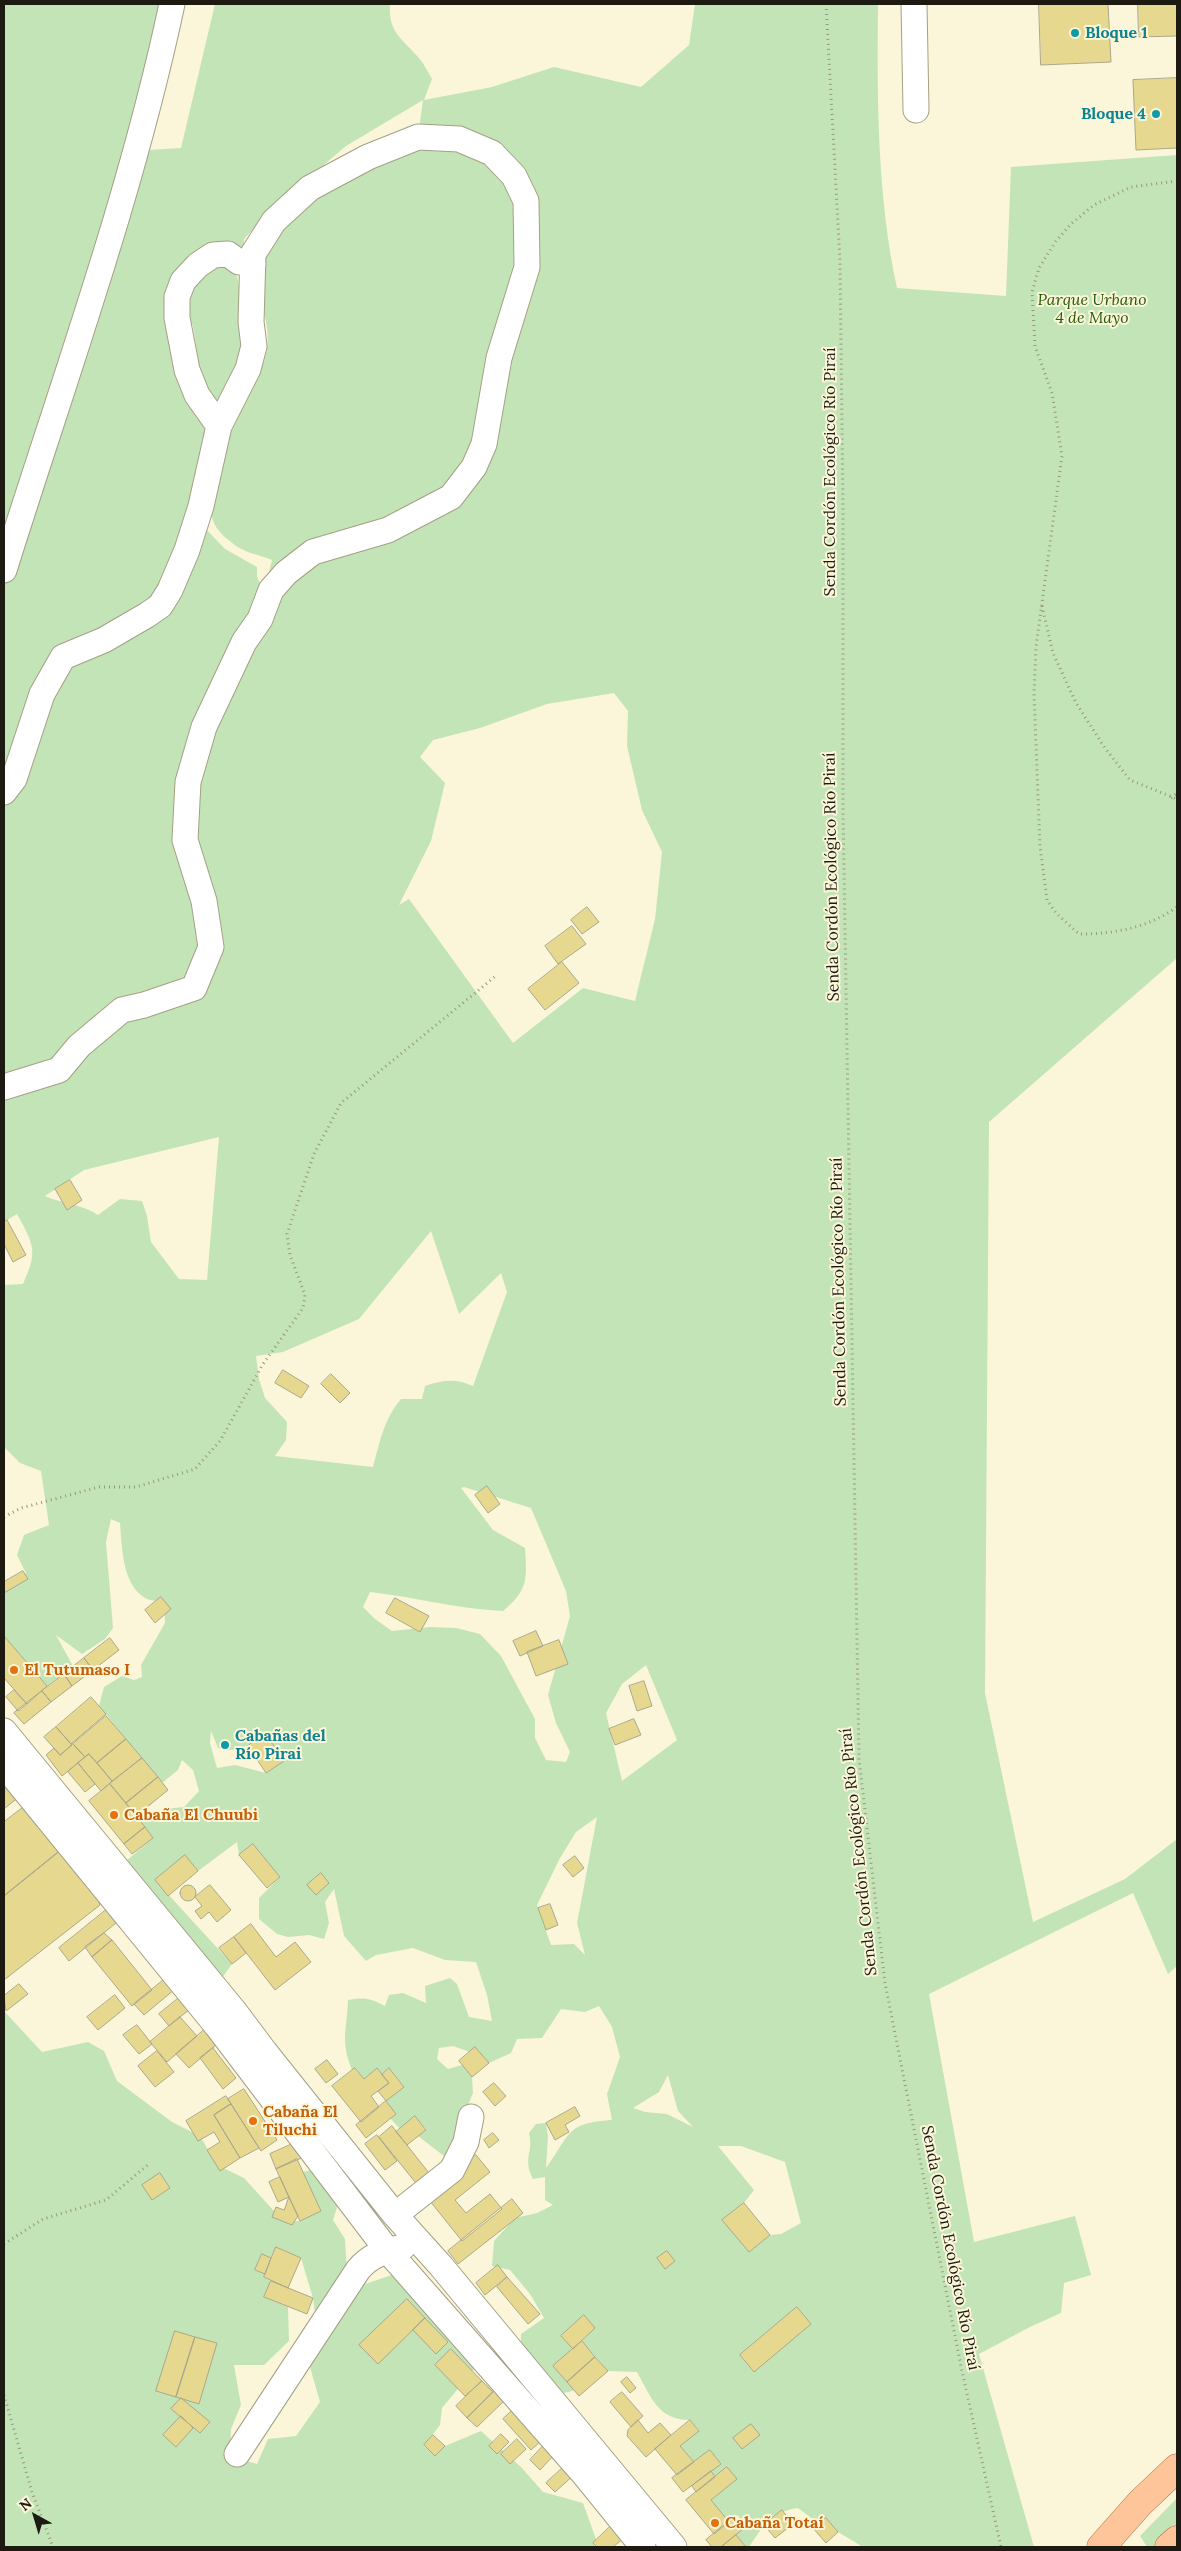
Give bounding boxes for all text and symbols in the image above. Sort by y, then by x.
place label: Bloque 1 [1085,23,1148,43]
marker: Bloque 1 [1069,27,1081,39]
place label: Bloque 4 [1081,104,1146,124]
marker: Bloque 4 [1150,108,1162,120]
park label: Parque Urbano 4 de Mayo [1037,290,1147,328]
street label: Senda Cordón Ecológico Río Piraí [820,348,840,596]
street label: Senda Cordón Ecológico Río Piraí [820,752,844,1002]
street label: Senda Cordón Ecológico Río Piraí [827,1157,851,1407]
place label: El Tutumaso I [24,1660,130,1680]
marker: El Tutumaso I [8,1664,20,1676]
place label: Cabañas del Río Pirai [235,1726,326,1764]
street label: Senda Cordón Ecológico Río Piraí [836,1727,882,1977]
marker: Cabañas del Río Pirai [219,1739,231,1751]
place label: Cabaña El Chuubi [124,1805,258,1825]
marker: Cabaña El Chuubi [108,1809,120,1821]
place label: Cabaña El Tiluchi [263,2102,338,2140]
marker: Cabaña El Tiluchi [247,2115,259,2127]
street label: Senda Cordón Ecológico Río Piraí [917,2124,983,2372]
north arrow [10,2491,60,2541]
text: N [16,2494,35,2515]
place label: Cabaña Totaí [725,2513,824,2533]
marker: Cabaña Totaí [709,2517,721,2529]

